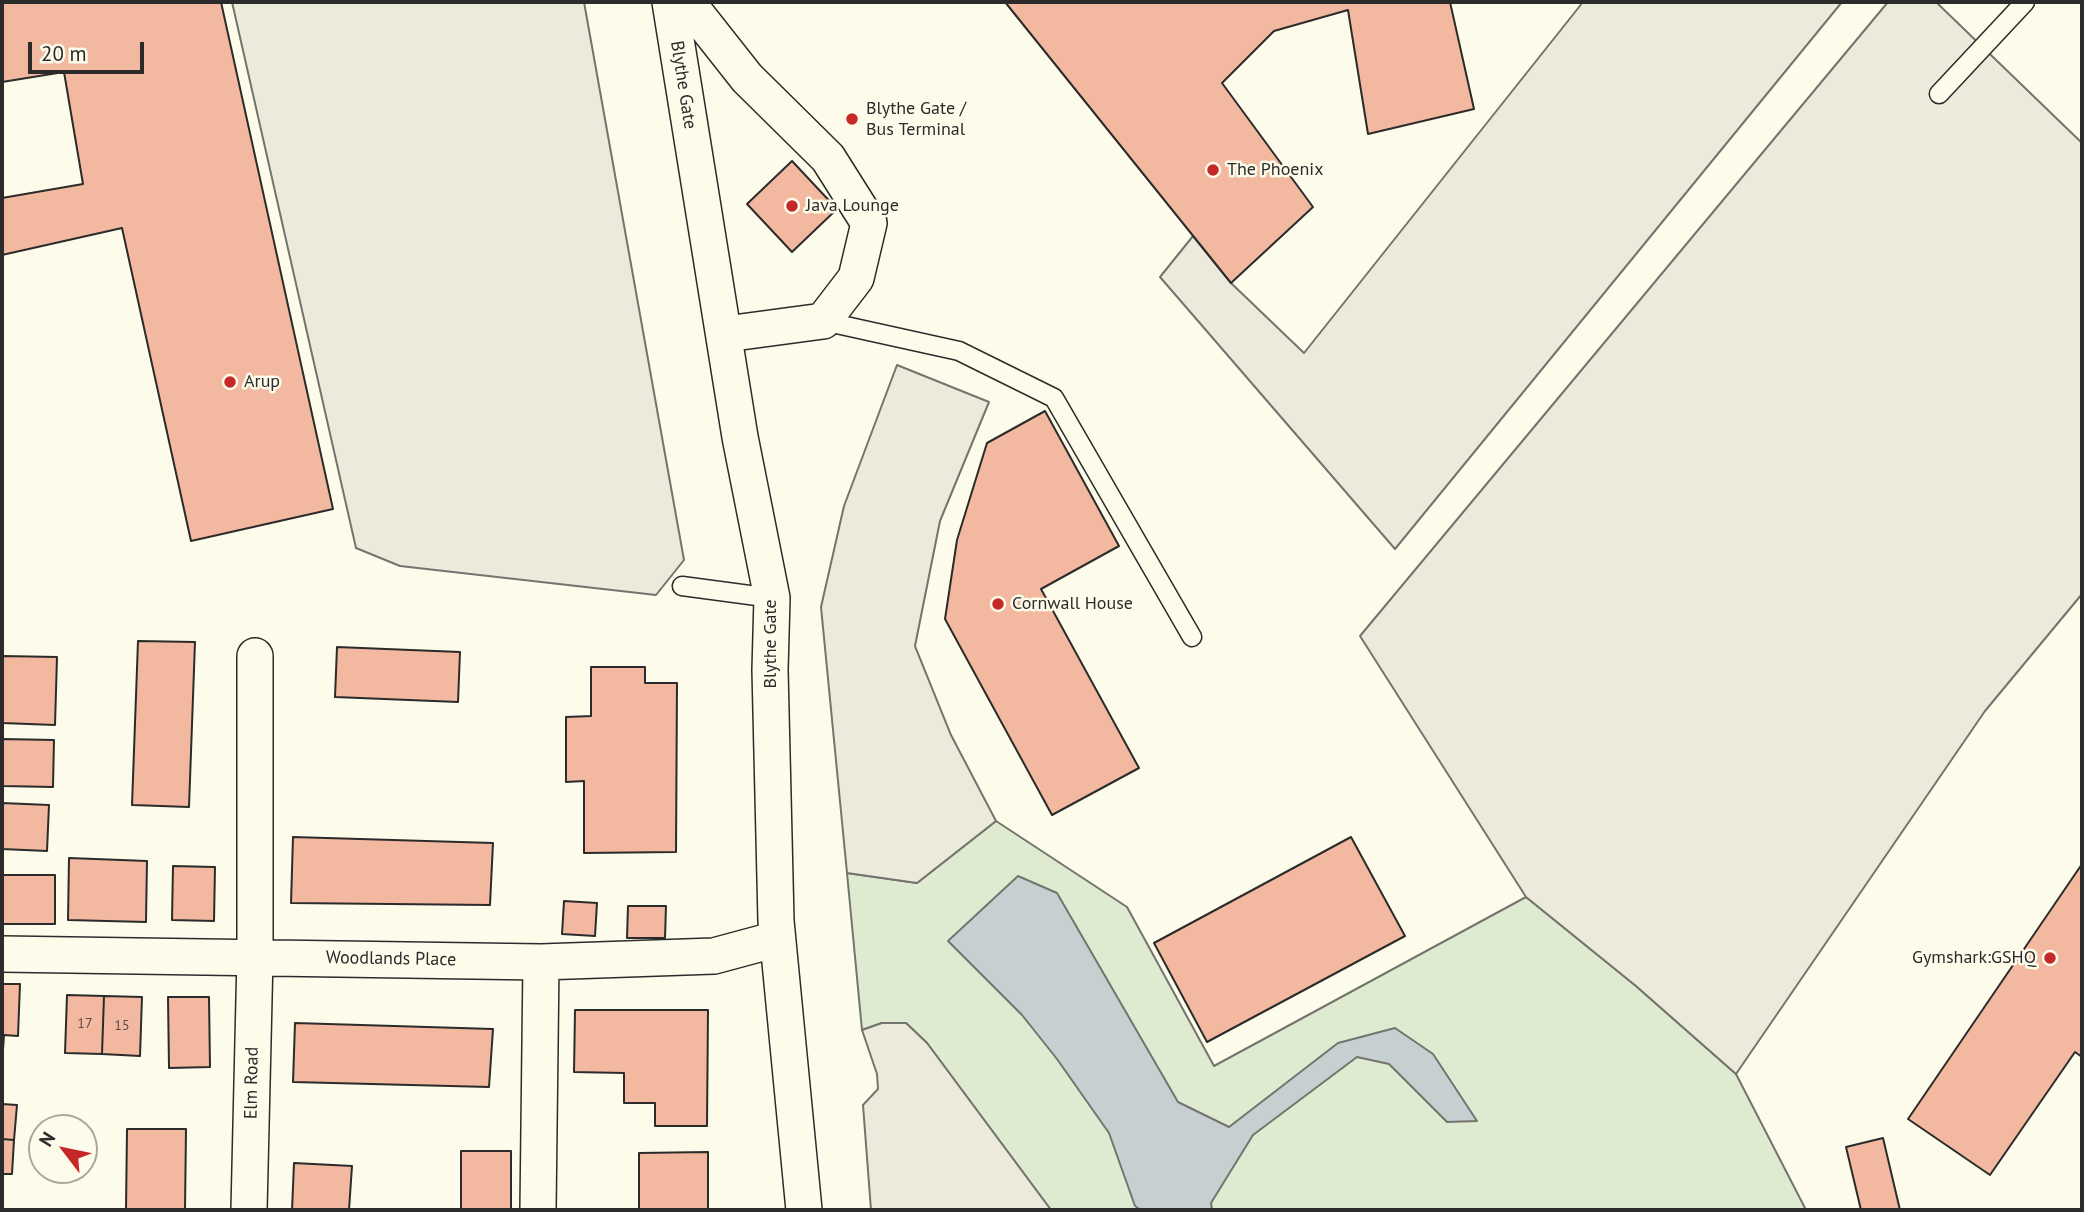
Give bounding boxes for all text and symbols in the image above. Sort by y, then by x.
scale bar [32,28,147,72]
street label: Blythe Gate [665,39,701,131]
text: 20 m [41,40,87,67]
place label: Blythe Gate / Bus Terminal [866,98,966,140]
marker: Blythe Gate / Bus Terminal [844,111,860,127]
place label: The Phoenix [1227,159,1323,181]
marker: The Phoenix [1205,162,1221,178]
place label: Java Lounge [806,195,899,217]
marker: Java Lounge [784,198,800,214]
place label: Arup [244,371,280,393]
marker: Arup [222,374,238,390]
place label: Cornwall House [1012,593,1133,615]
marker: Cornwall House [990,596,1006,612]
street label: Blythe Gate [760,599,782,689]
street label: Woodlands Place [326,947,456,971]
place label: Gymshark:GSHQ [1912,947,2036,969]
marker: Gymshark:GSHQ [2042,950,2058,966]
house number: 17 [77,1016,93,1032]
house number: 15 [114,1018,130,1034]
street label: Elm Road [241,1047,263,1119]
north arrow [28,1114,98,1184]
text: N [33,1127,60,1151]

